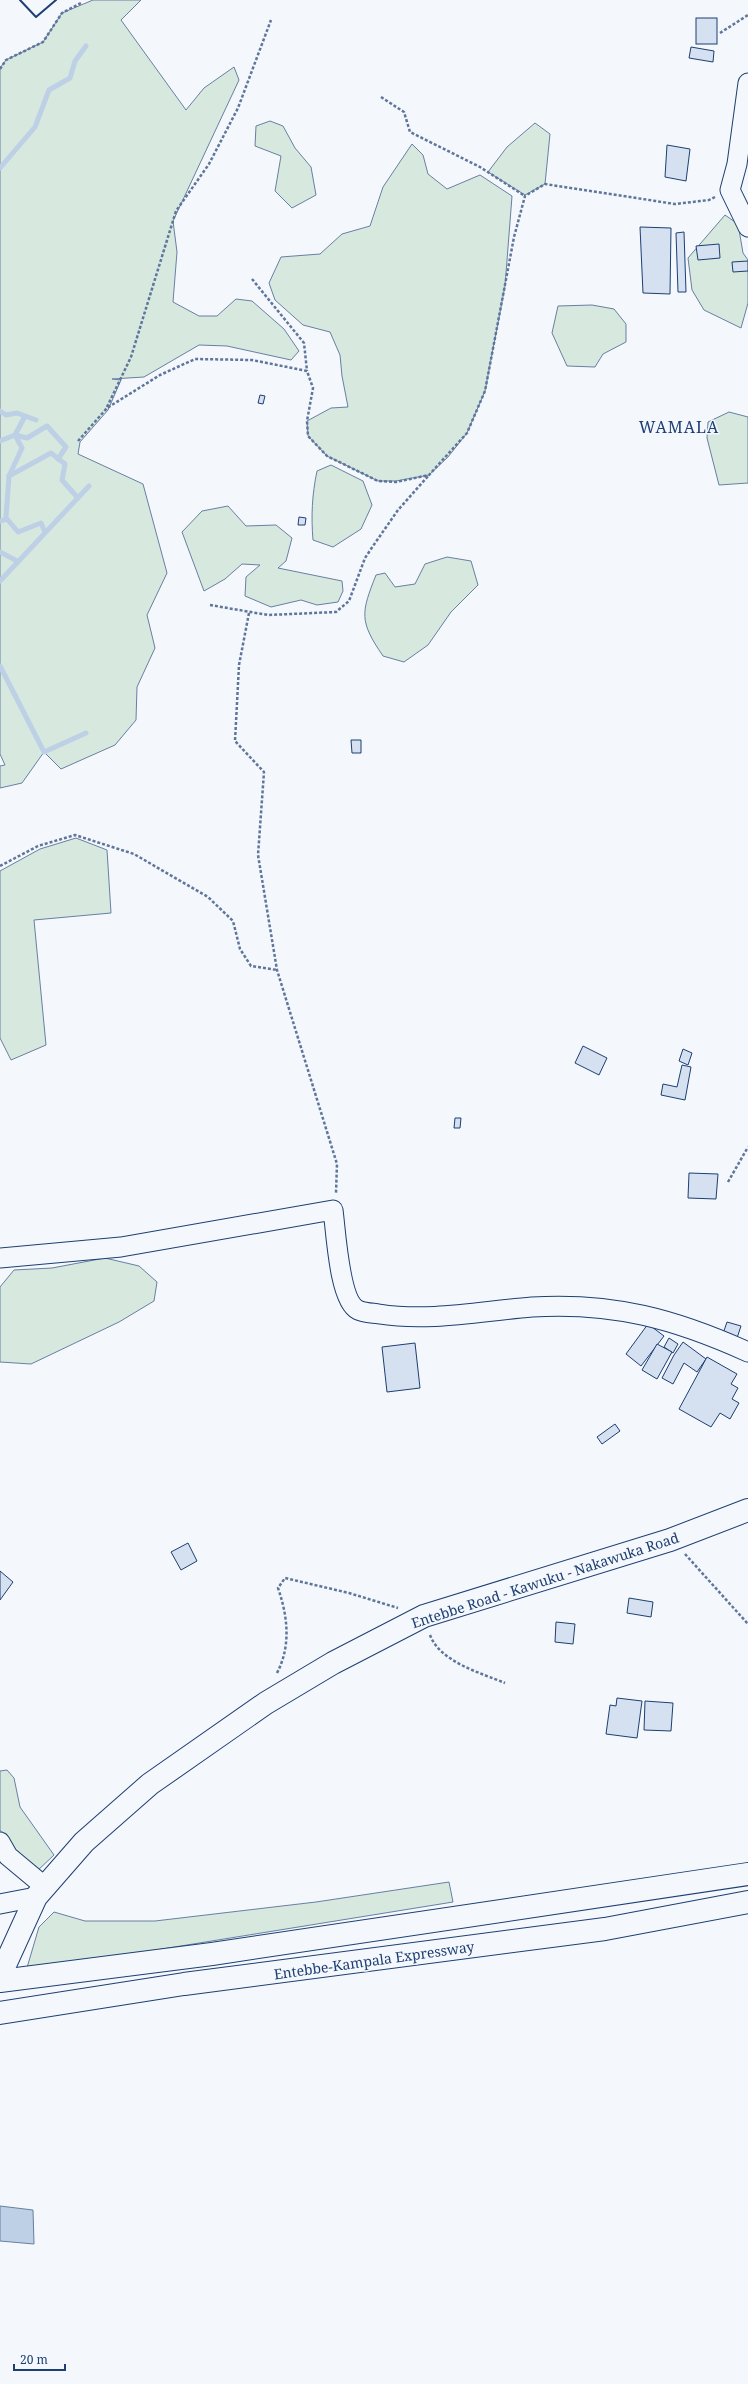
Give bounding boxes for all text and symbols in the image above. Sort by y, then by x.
district label: WAMALA [639,416,719,438]
street label: Entebbe Road - Kawuku - Nakawuka Road [409,1528,682,1632]
street label: Entebbe-Kampala Expressway [273,1937,475,1983]
scale bar [14,2346,65,2372]
text: 20 m [20,2351,48,2368]

